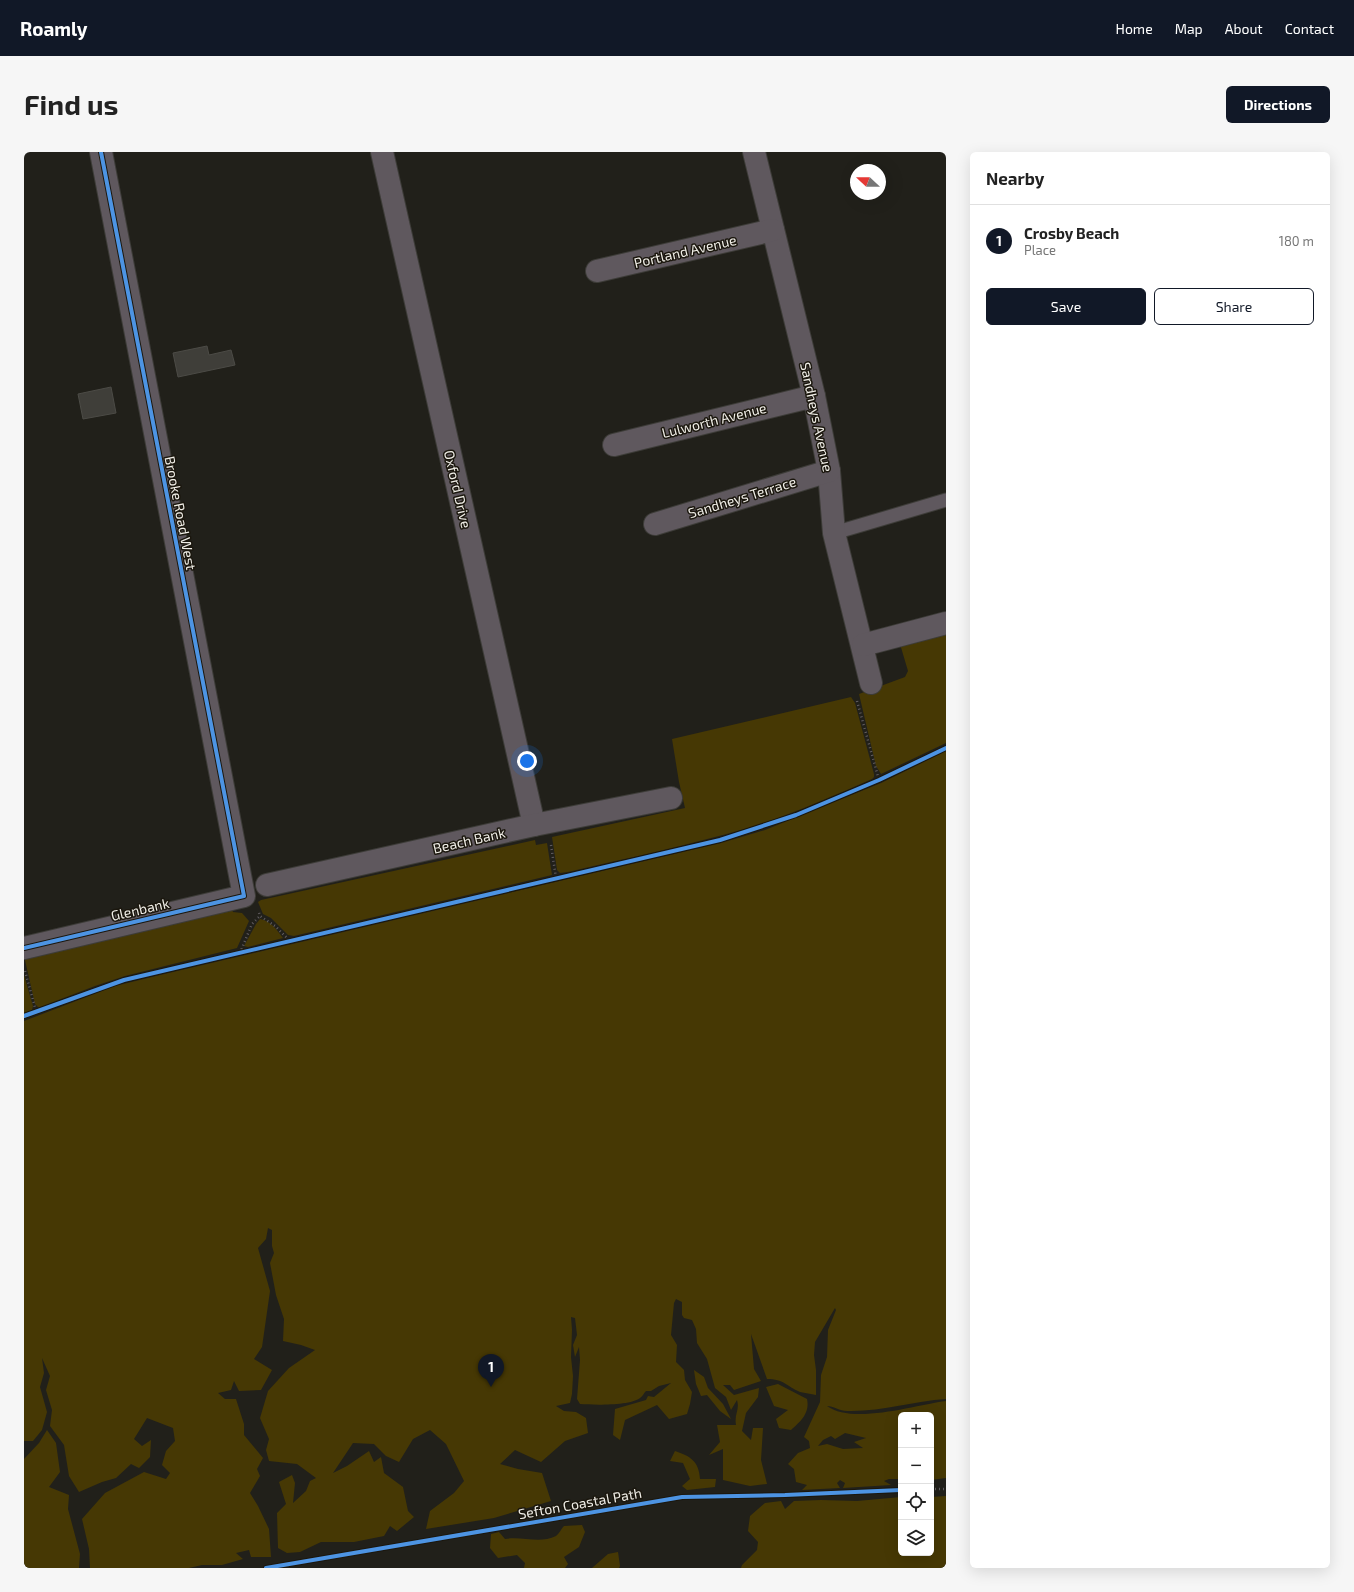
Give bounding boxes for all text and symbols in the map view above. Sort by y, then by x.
text: Roamly [20,17,87,40]
text: Home [1116,20,1153,37]
text: Map [1175,20,1203,37]
text: About [1225,20,1263,37]
text: Contact [1285,20,1334,37]
button: Directions [1226,86,1330,123]
text: Find us [24,87,118,121]
north arrow [850,164,886,200]
text: Nearby [986,168,1044,188]
text: Crosby Beach [1024,224,1119,242]
street label: Portland Avenue [632,231,738,271]
text: 1 [996,233,1002,249]
text: 180 m [1279,233,1314,249]
text: Place [1024,242,1056,258]
button: Save [986,288,1146,325]
button: Share [1154,288,1314,325]
street label: Sandheys Avenue [797,361,837,473]
street label: Lulworth Avenue [660,399,768,441]
street label: Oxford Drive [441,448,475,530]
street label: Brooke Road West [162,455,200,571]
street label: Sandheys Terrace [686,473,798,521]
your location [517,751,537,771]
street label: Beach Bank [431,823,507,857]
street label: Glenbank [109,894,171,924]
pin: 1 [478,1354,504,1387]
map controls [898,1412,934,1556]
button: + [898,1412,934,1448]
button: − [898,1448,934,1484]
street label: Sefton Coastal Path [517,1484,643,1522]
button: locate [898,1484,934,1520]
button: layers [898,1520,934,1556]

